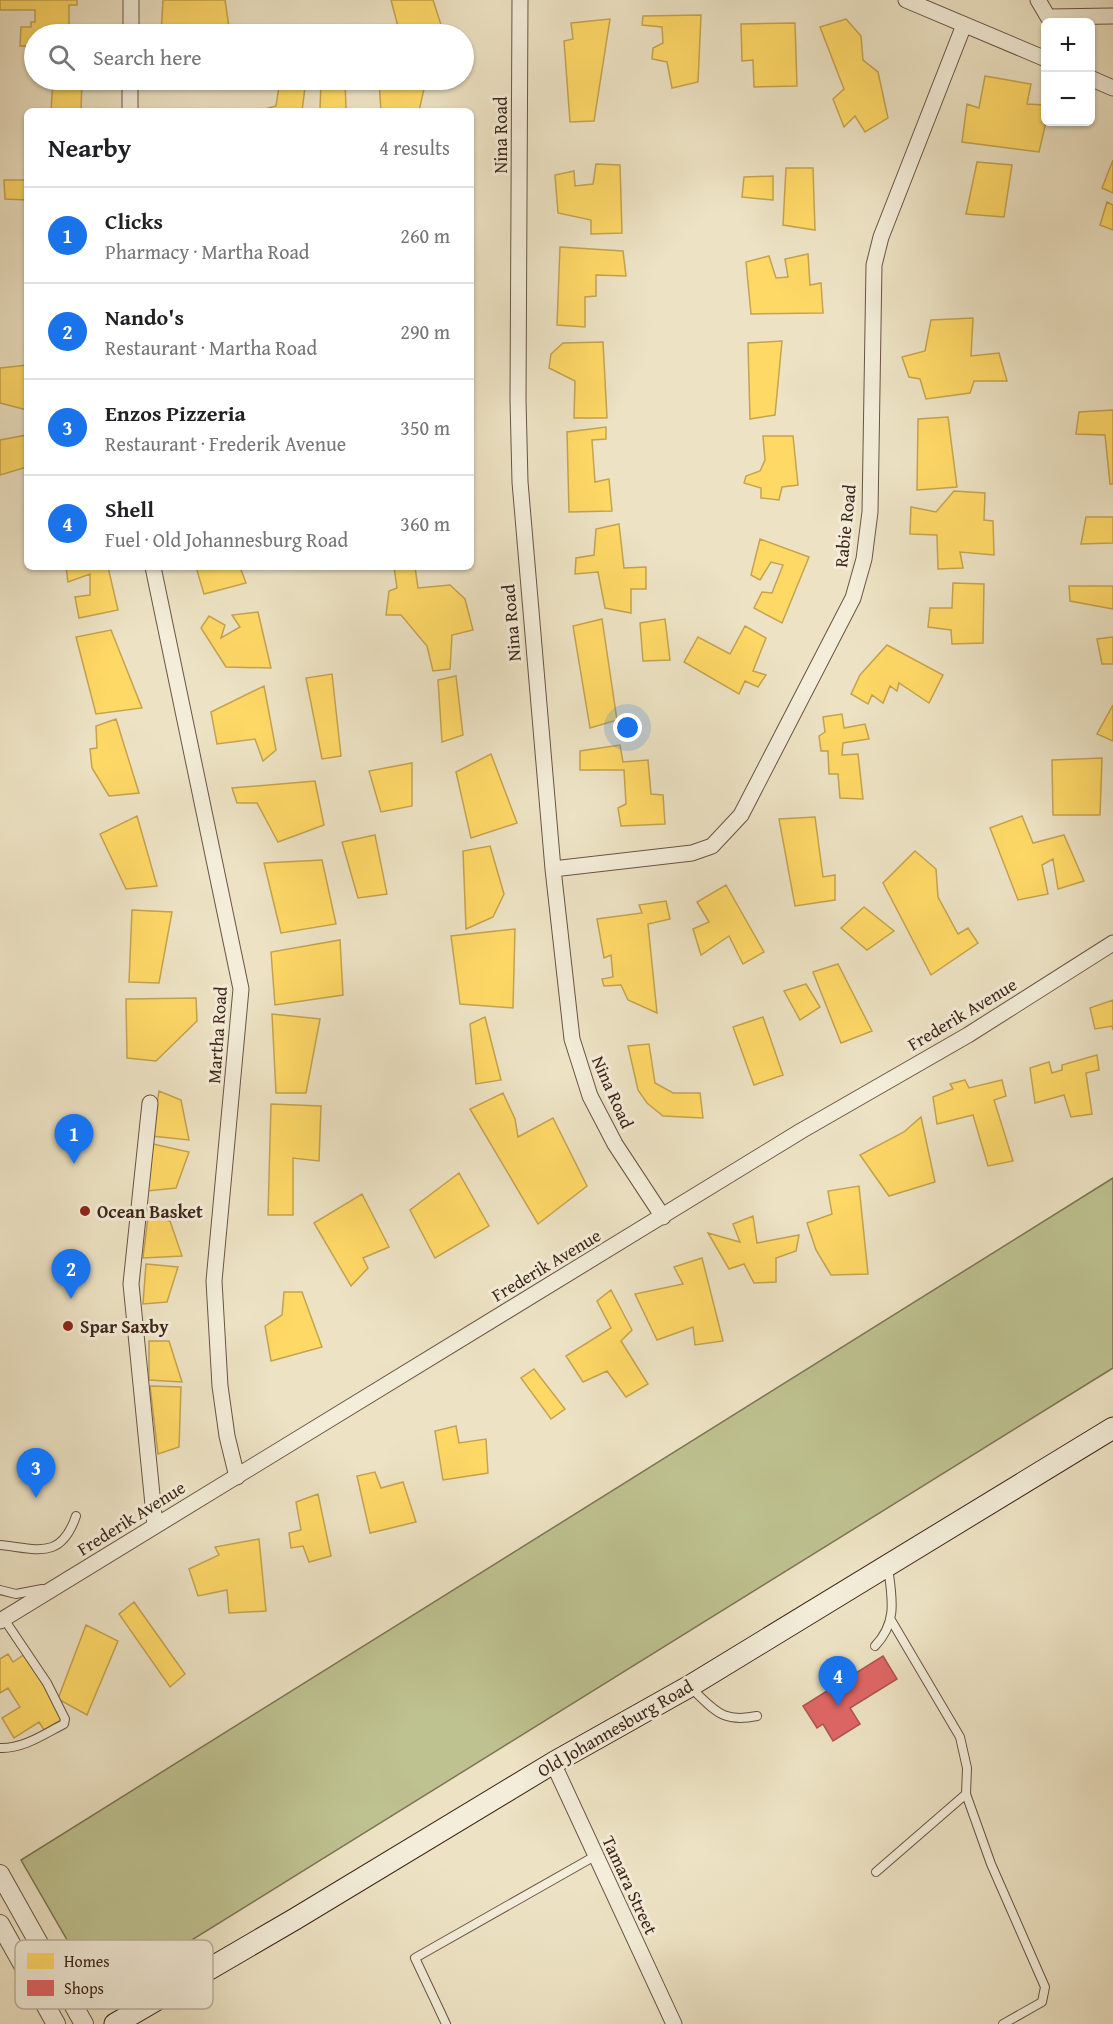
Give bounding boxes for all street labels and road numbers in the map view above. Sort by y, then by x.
street label: Nina Road [487,96,514,174]
street label: Rabie Road [827,483,863,569]
street label: Nina Road [494,583,528,663]
street label: Frederik Avenue [902,971,1022,1057]
street label: Martha Road [200,985,234,1084]
street label: Nina Road [585,1051,641,1133]
street label: Frederik Avenue [486,1222,606,1308]
street label: Frederik Avenue [72,1474,190,1562]
street label: Old Johannesburg Road [532,1672,698,1784]
street label: Tamara Street [595,1831,665,1939]

